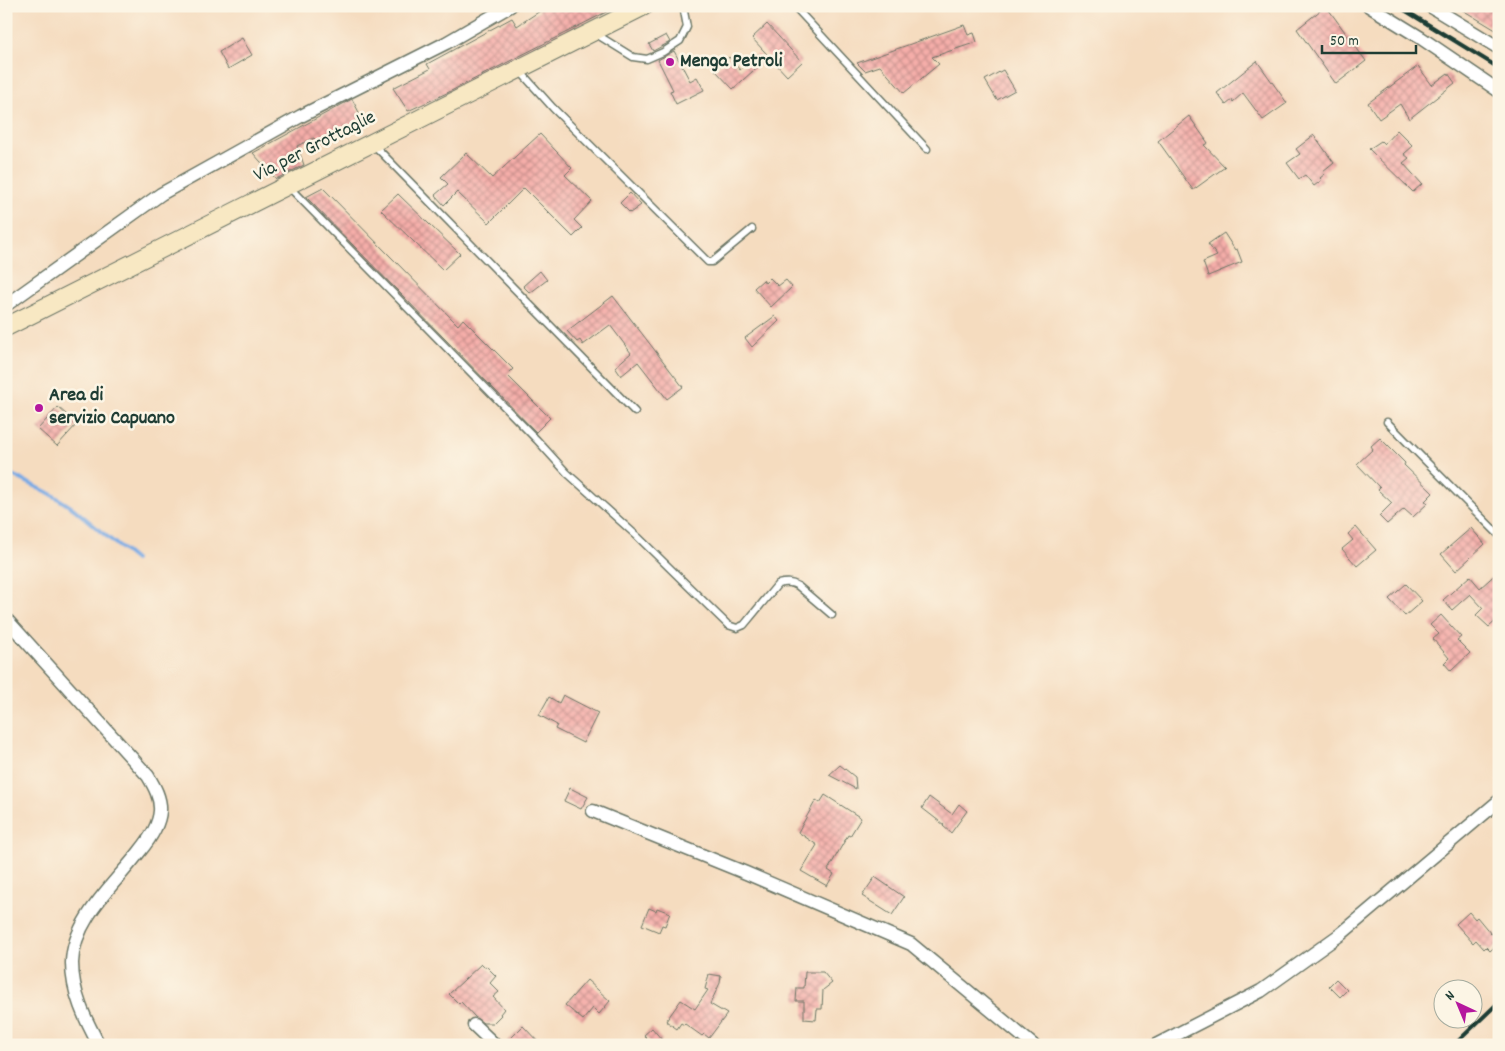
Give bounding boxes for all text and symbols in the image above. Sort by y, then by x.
scale bar [1322,22,1416,54]
text: 50 m [1330,31,1359,53]
place label: Menga Petroli [680,48,783,76]
marker: Menga Petroli [664,56,676,68]
street label: Via per Grottaglie [249,104,381,190]
place label: Area di servizio Capuano [49,382,175,433]
marker: Area di servizio Capuano [33,402,45,414]
north arrow [1432,978,1482,1028]
text: N [1441,986,1460,1006]

